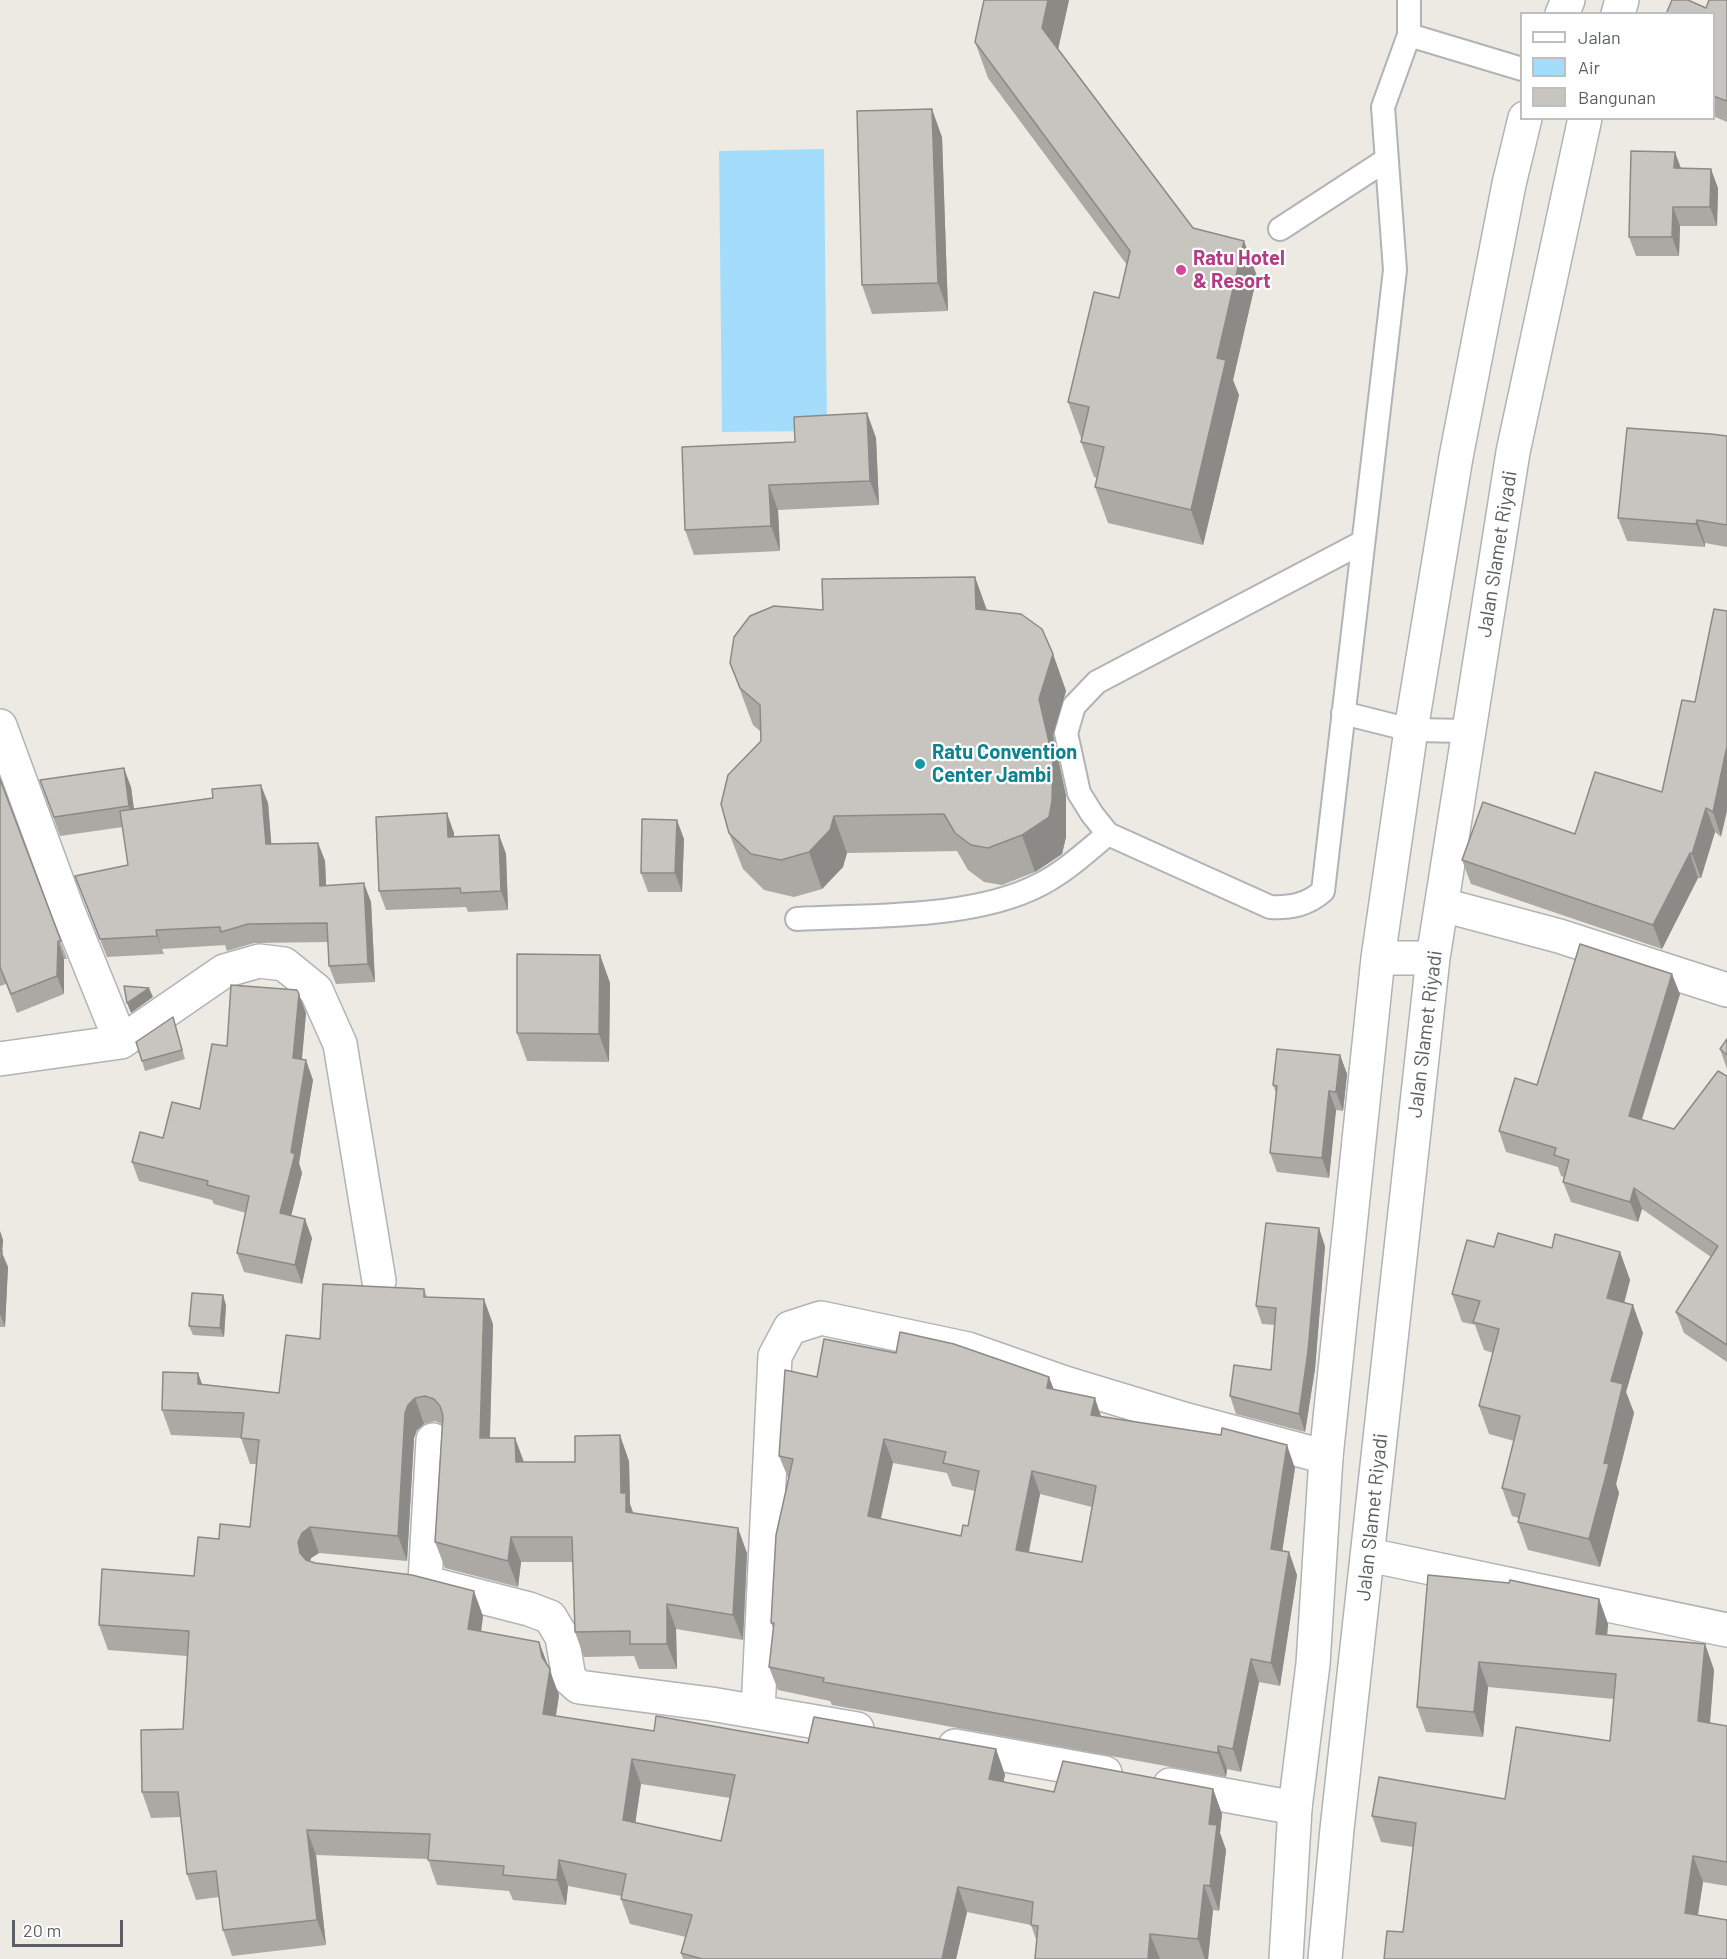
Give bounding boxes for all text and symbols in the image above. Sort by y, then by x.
legend [1520,12,1715,120]
text: Jalan [1578,26,1621,48]
text: Air [1578,56,1600,78]
text: Bangunan [1578,86,1656,108]
place label: Ratu Hotel & Resort [1193,246,1285,293]
marker: Ratu Hotel & Resort [1174,263,1188,277]
street label: Jalan Slamet Riyadi [1472,469,1522,639]
place label: Ratu Convention Center Jambi [932,740,1077,787]
marker: Ratu Convention Center Jambi [913,757,927,771]
street label: Jalan Slamet Riyadi [1403,949,1447,1119]
street label: Jalan Slamet Riyadi [1351,1432,1393,1602]
scale bar [15,1908,126,1946]
text: 20 m [23,1919,61,1941]

